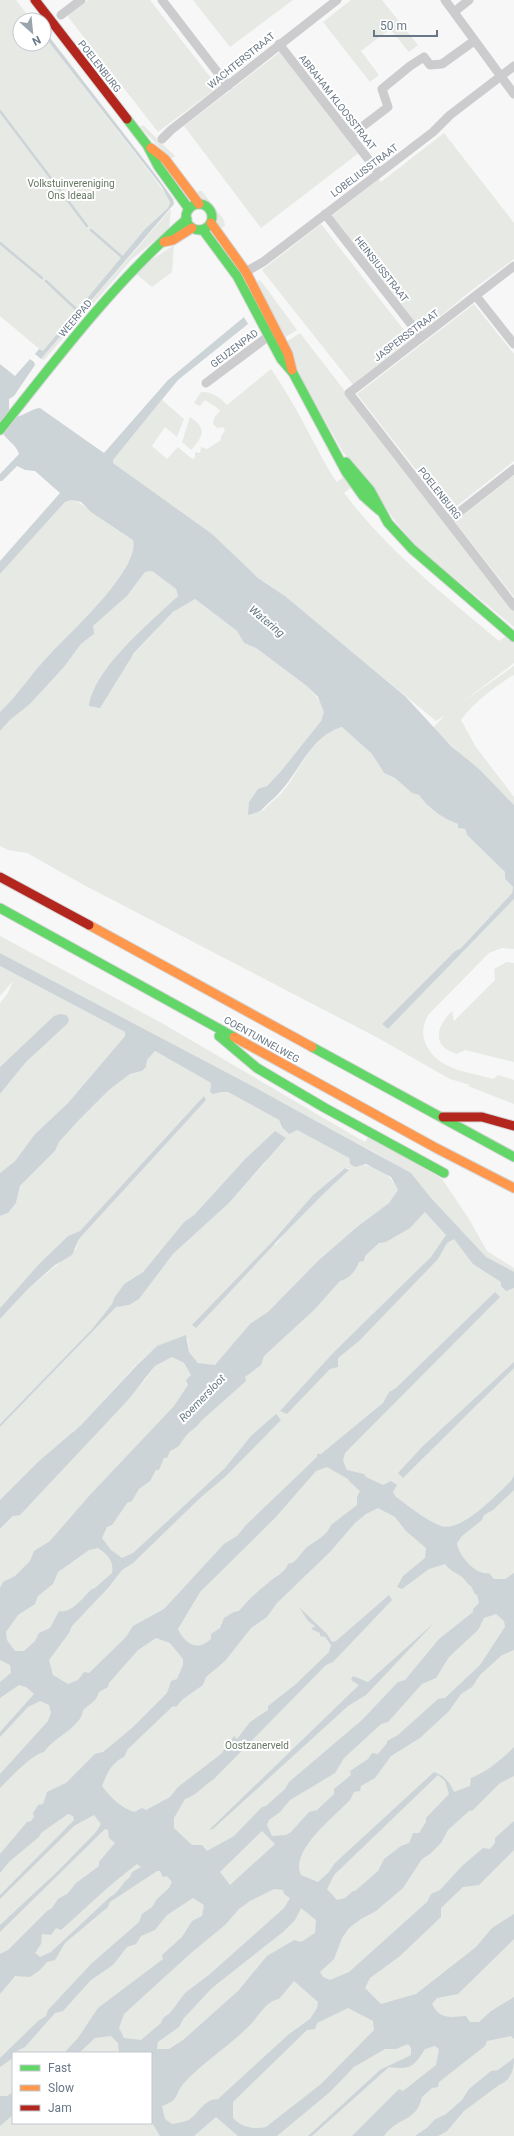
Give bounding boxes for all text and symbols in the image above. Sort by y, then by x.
north arrow [12,12,52,52]
scale bar [374,12,437,38]
text: 50 m [380,19,407,33]
street label: WACHTERSTRAAT [206,30,277,91]
text: N [30,33,43,48]
street label: POELENBURG [76,38,123,95]
street label: ABRAHAM KLOOSSTRAAT [297,52,378,152]
street label: LOBELIUSSTRAAT [329,142,400,199]
park label: Volkstuinvereniging Ons Ideaal [27,178,115,201]
street label: HEINSIUSSTRAAT [353,234,411,304]
street label: WEERPAD [57,298,94,339]
street label: JASPERSSTRAAT [372,307,441,363]
street label: GEUZENPAD [208,327,260,370]
street label: POELENBURG [416,465,463,522]
water label: Watering [246,603,287,640]
street label: COENTUNNELWEG [222,1014,302,1065]
water label: Roemersloot [177,1372,228,1425]
park label: Oostzanerveld [225,1740,289,1751]
legend [12,2052,152,2124]
text: Fast [48,2061,71,2075]
text: Slow [48,2081,74,2095]
text: Jam [48,2101,72,2115]

